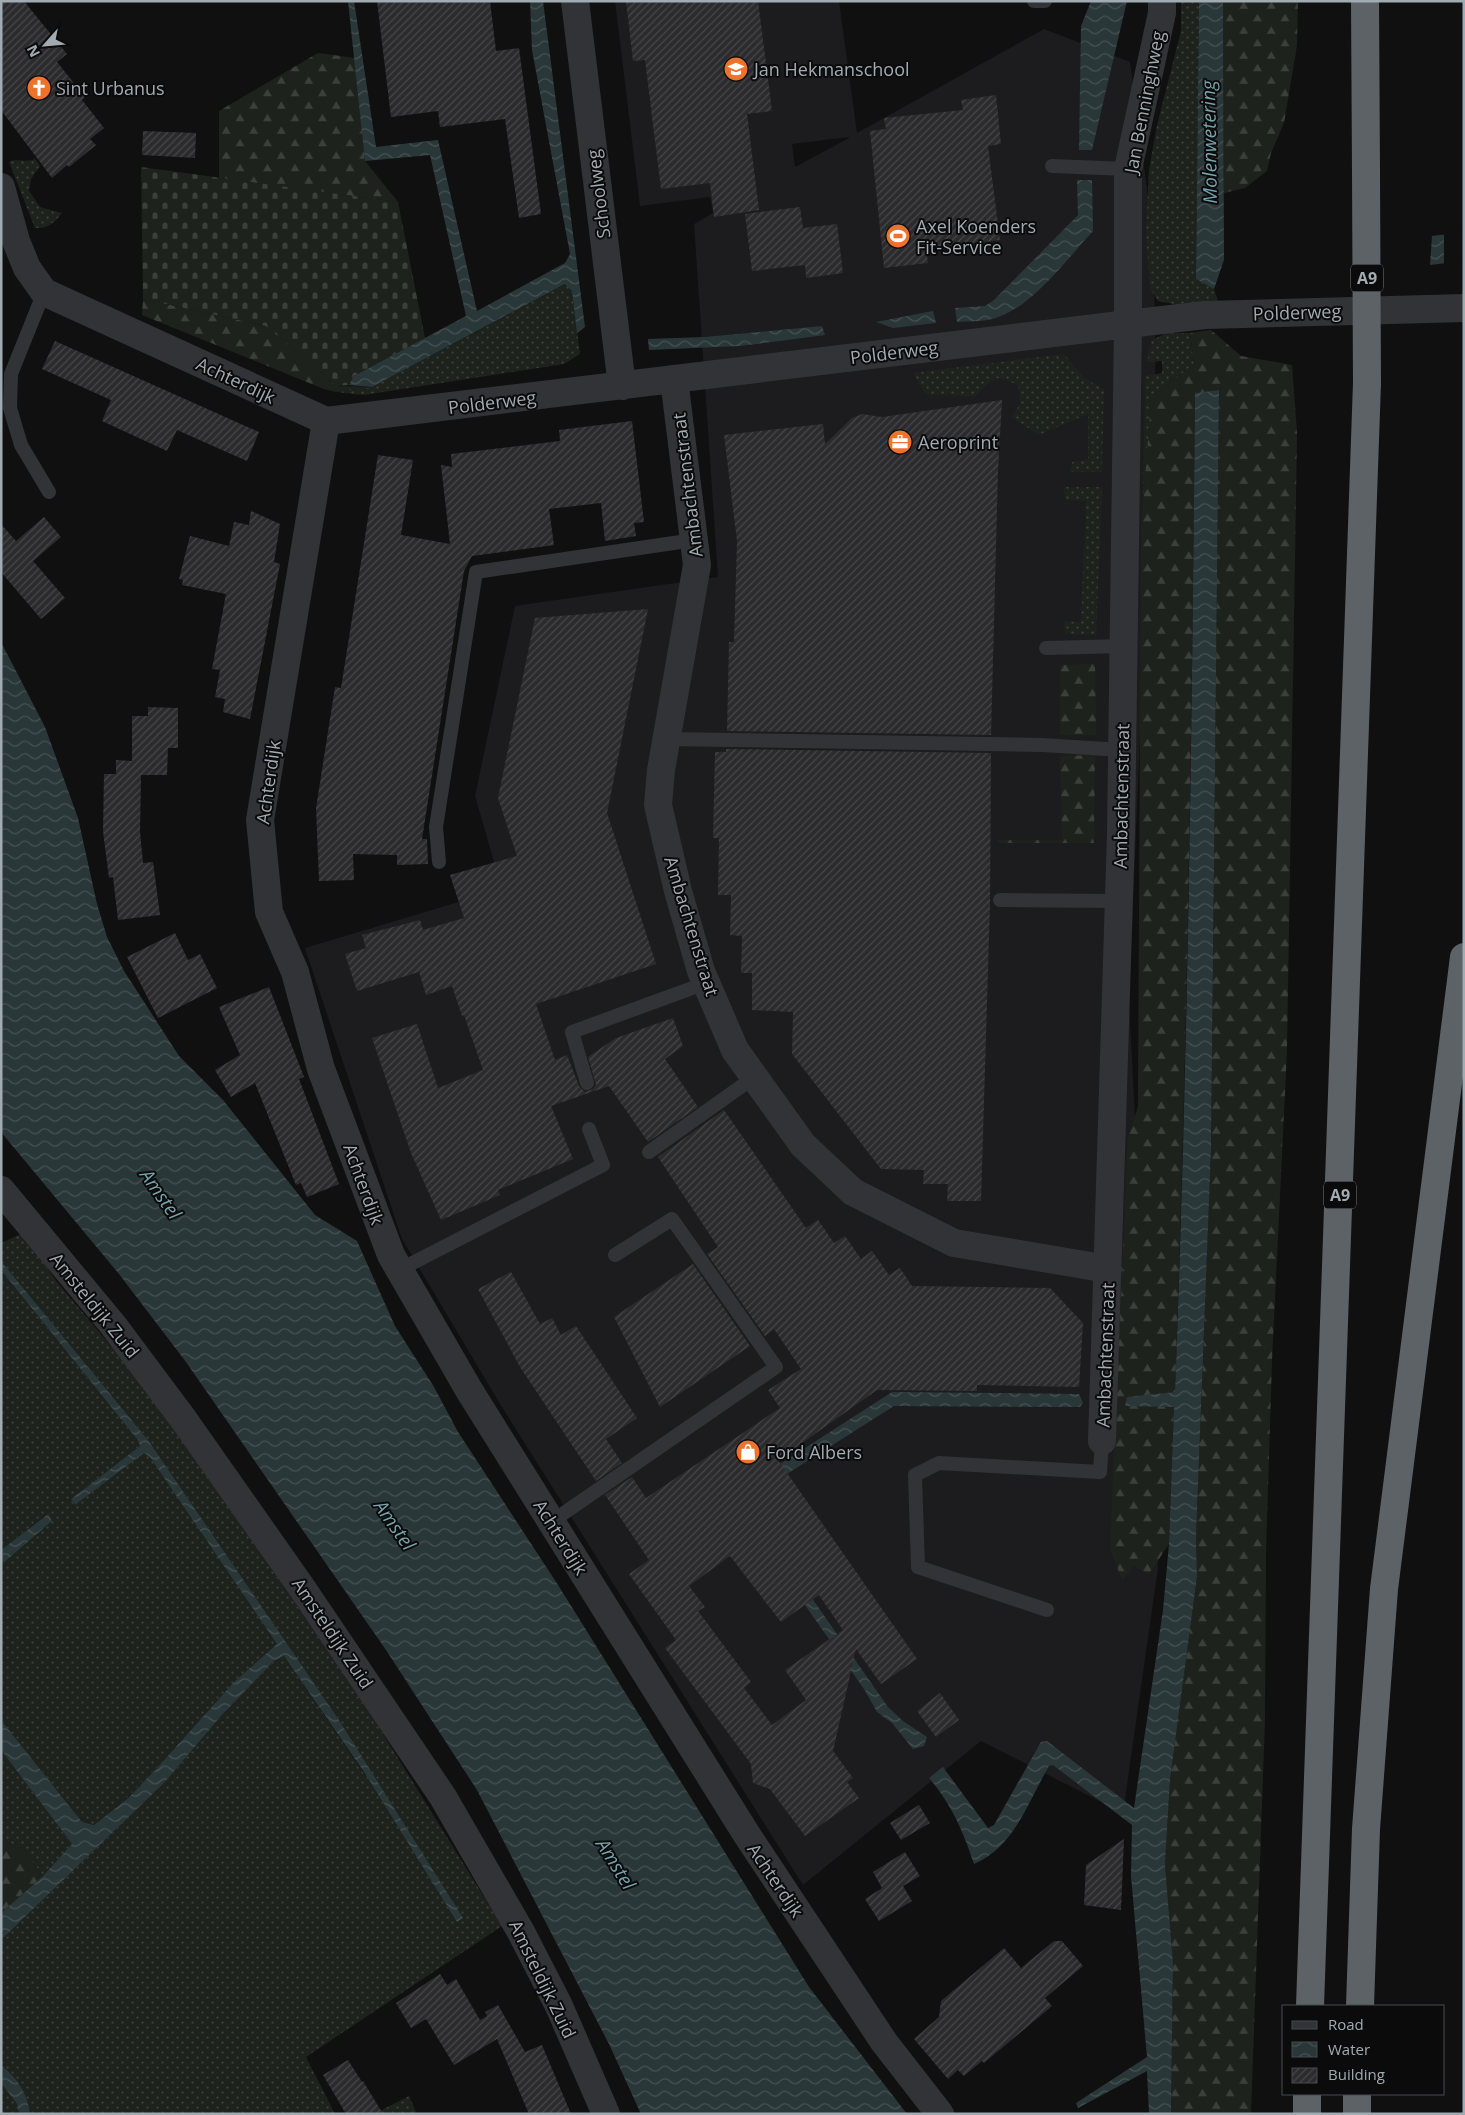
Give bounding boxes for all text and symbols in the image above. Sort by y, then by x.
north arrow [20,20,70,70]
street label: Jan Benninghweg [1118,29,1170,177]
text: N [22,42,44,61]
school or university icon: Jan Hekmanschool [723,56,749,82]
place label: Jan Hekmanschool [752,57,910,81]
church icon: Sint Urbanus [26,75,52,101]
place label: Sint Urbanus [56,76,165,100]
water label: Molenwetering [1195,79,1223,204]
street label: Schoolweg [581,148,615,240]
place label: Axel Koenders Fit-Service [916,214,1036,259]
sports icon: Axel Koenders Fit-Service [885,223,911,249]
road number: A9 [1351,264,1383,292]
street label: Polderweg [1252,298,1342,326]
street label: Polderweg [849,335,940,369]
street label: Achterdijk [193,351,280,409]
street label: Polderweg [447,385,538,419]
street label: Ambachtenstraat [666,412,708,558]
office icon: Aeroprint [887,429,913,455]
place label: Aeroprint [918,430,998,454]
street label: Ambachtenstraat [1108,723,1134,869]
street label: Achterdijk [250,738,286,826]
street label: Ambachtenstraat [659,853,725,999]
street label: Achterdijk [338,1140,390,1228]
water label: Amstel [133,1162,188,1225]
road number: A9 [1324,1182,1356,1208]
street label: Amsteldijk Zuid [45,1247,145,1363]
street label: Ambachtenstraat [1090,1282,1120,1428]
shop icon: Ford Albers [735,1439,761,1465]
place label: Ford Albers [766,1440,862,1464]
water label: Amstel [367,1493,422,1556]
street label: Achterdijk [528,1495,594,1580]
street label: Amsteldijk Zuid [287,1573,379,1693]
water label: Amstel [589,1832,642,1896]
street label: Achterdijk [742,1838,810,1922]
street label: Amsteldijk Zuid [504,1916,582,2042]
legend [1282,2005,1445,2095]
text: Road [1328,2014,1364,2034]
text: Water [1328,2039,1370,2059]
text: Building [1328,2064,1385,2084]

